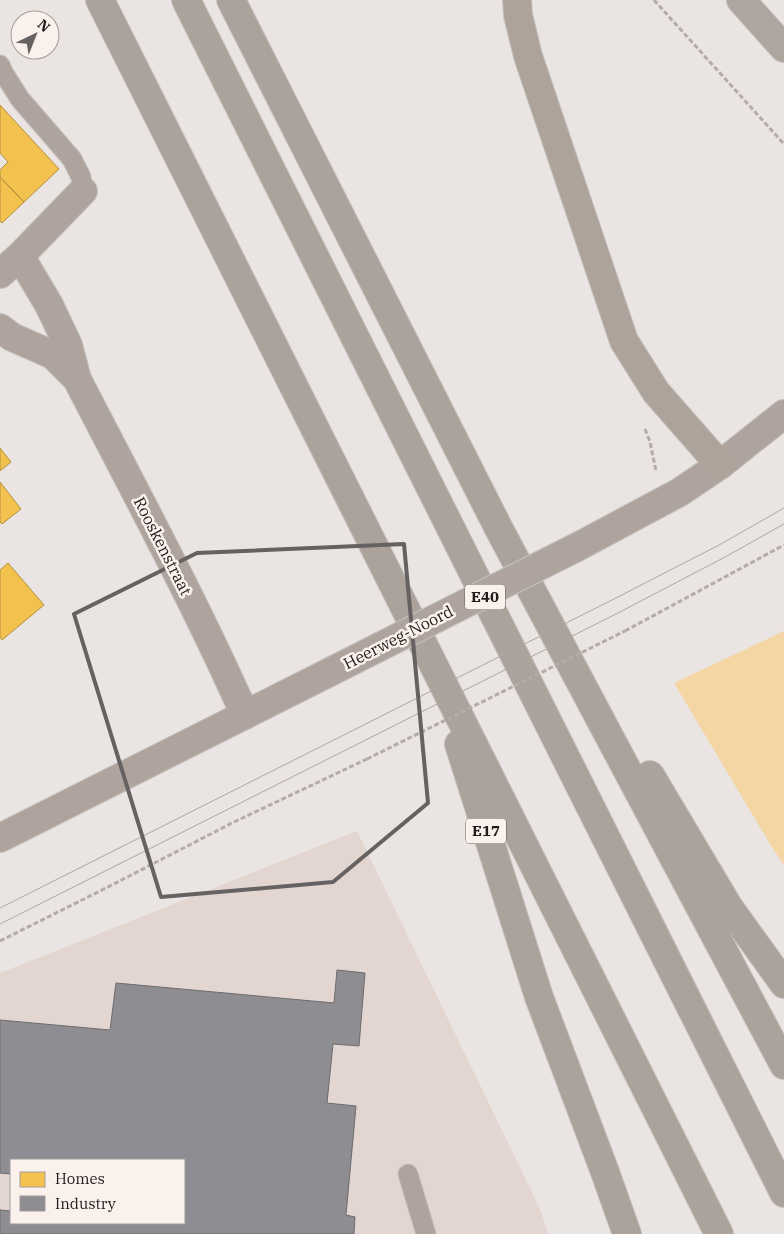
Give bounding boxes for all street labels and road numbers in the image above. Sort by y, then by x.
street label: Rooskenstraat [130,493,197,599]
road number: E40 [465,584,505,610]
street label: Heerweg-Noord [340,601,457,673]
road number: E17 [466,818,506,844]

